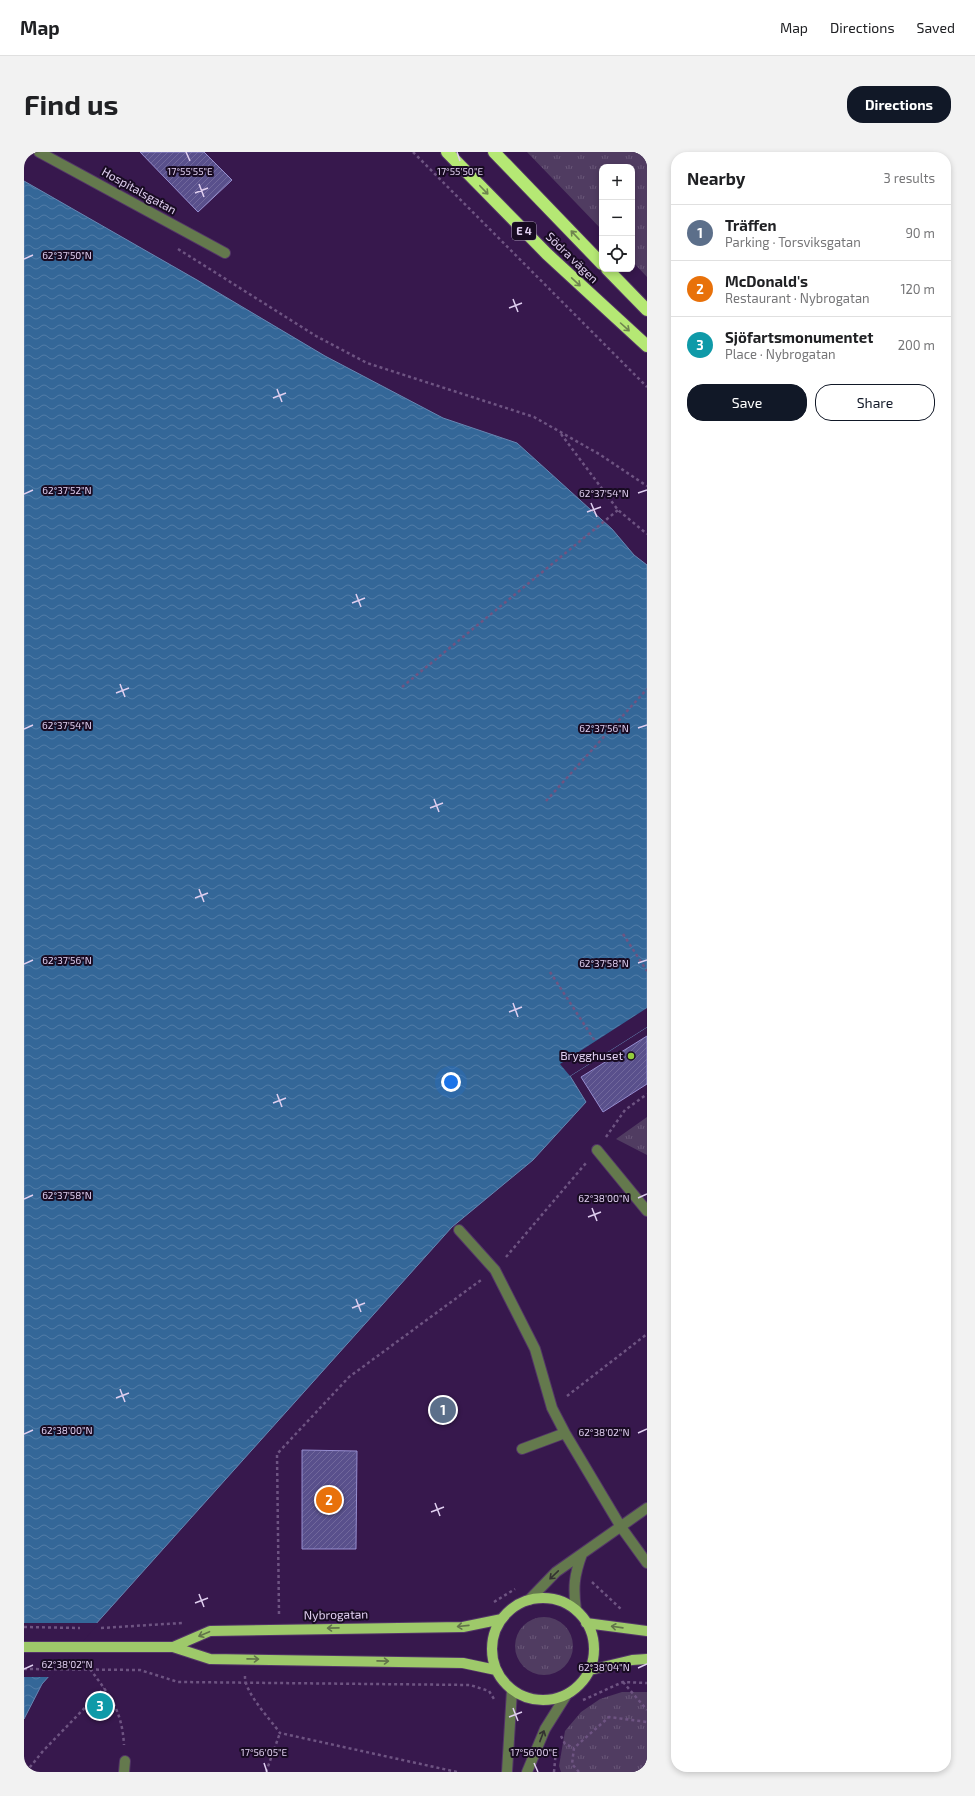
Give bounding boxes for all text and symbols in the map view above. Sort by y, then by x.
text: Map [20,16,60,39]
text: Map [780,19,808,36]
text: Directions [830,19,895,36]
text: Saved [917,19,955,36]
button: Directions [847,86,951,123]
text: Find us [24,87,118,121]
street label: Hospitalsgatan [100,164,179,216]
map controls [599,164,635,272]
button: + [599,164,635,200]
text: 17°55'55"E [167,165,213,177]
text: 17°55'50"E [437,165,483,177]
text: Nearby [687,168,745,188]
text: 3 results [884,170,935,186]
one-way arrow [479,185,489,195]
button: − [599,200,635,236]
text: Träffen [725,216,777,234]
road number: E 4 [512,222,536,240]
text: 1 [697,225,703,241]
text: 90 m [905,225,935,241]
street label: Södra vägen [544,229,602,286]
one-way arrow [570,230,580,240]
text: Parking · Torsviksgatan [725,234,861,250]
button: locate [599,236,635,272]
text: 62°37'50"N [42,249,92,261]
text: McDonald's [725,272,808,290]
one-way arrow [571,277,581,287]
text: 2 [696,281,704,297]
text: 120 m [900,281,935,297]
text: Restaurant · Nybrogatan [725,290,870,306]
one-way arrow [620,322,630,331]
text: Sjöfartsmonumentet [725,328,873,346]
text: 3 [696,337,704,353]
text: 200 m [898,337,935,353]
text: Place · Nybrogatan [725,346,836,362]
button: Save [687,384,807,421]
button: Share [815,384,935,421]
text: 62°37'52"N [42,484,92,496]
text: 62°37'54"N [579,487,629,499]
text: 62°37'54"N [42,719,92,731]
text: 62°37'56"N [579,722,629,734]
text: 62°37'56"N [42,954,92,966]
text: 62°37'58"N [579,957,629,969]
place label: Brygghuset [560,1048,623,1062]
marker: Brygghuset [626,1051,636,1061]
your location [441,1072,461,1092]
text: 62°37'58"N [42,1189,92,1201]
text: 62°38'00"N [578,1192,630,1204]
pin: 1 [430,1395,456,1425]
text: 62°38'00"N [41,1424,93,1436]
text: 62°38'02"N [579,1426,629,1438]
pin: 2 [316,1485,342,1515]
one-way arrow [549,1570,559,1580]
street label: Nybrogatan [304,1606,368,1622]
one-way arrow [457,1622,470,1630]
one-way arrow [611,1623,624,1631]
one-way arrow [327,1624,340,1632]
one-way arrow [198,1631,210,1638]
one-way arrow [246,1655,259,1663]
one-way arrow [376,1657,389,1665]
text: 62°38'02"N [42,1658,92,1670]
text: 62°38'04"N [578,1661,630,1673]
pin: 3 [87,1691,113,1721]
one-way arrow [539,1731,547,1743]
text: 17°56'05"E [241,1746,288,1758]
text: 17°56'00"E [510,1746,558,1758]

